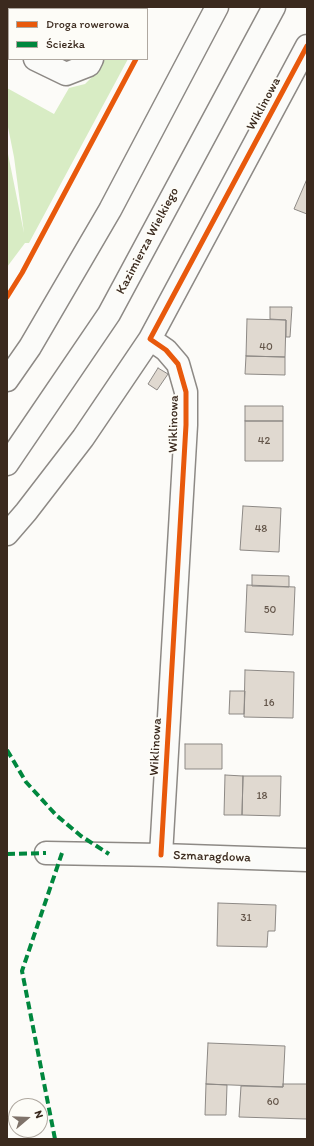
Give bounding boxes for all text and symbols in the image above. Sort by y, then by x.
legend [8,8,148,60]
text: Droga rowerowa [46,17,129,31]
text: Ścieżka [46,37,85,51]
street label: Wiklinowa [244,75,284,133]
street label: Kazimierza Wielkiego [113,185,183,297]
house number: 40 [259,340,273,354]
street label: Wiklinowa [166,395,182,453]
house number: 42 [258,434,270,448]
house number: 48 [255,522,267,536]
house number: 50 [264,603,276,617]
house number: 16 [264,696,274,710]
street label: Wiklinowa [147,718,165,776]
house number: 18 [256,789,268,803]
street label: Szmaragdowa [173,848,251,866]
house number: 31 [240,911,252,925]
house number: 60 [267,1095,279,1109]
north arrow [8,1098,48,1138]
text: N [32,1109,46,1120]

